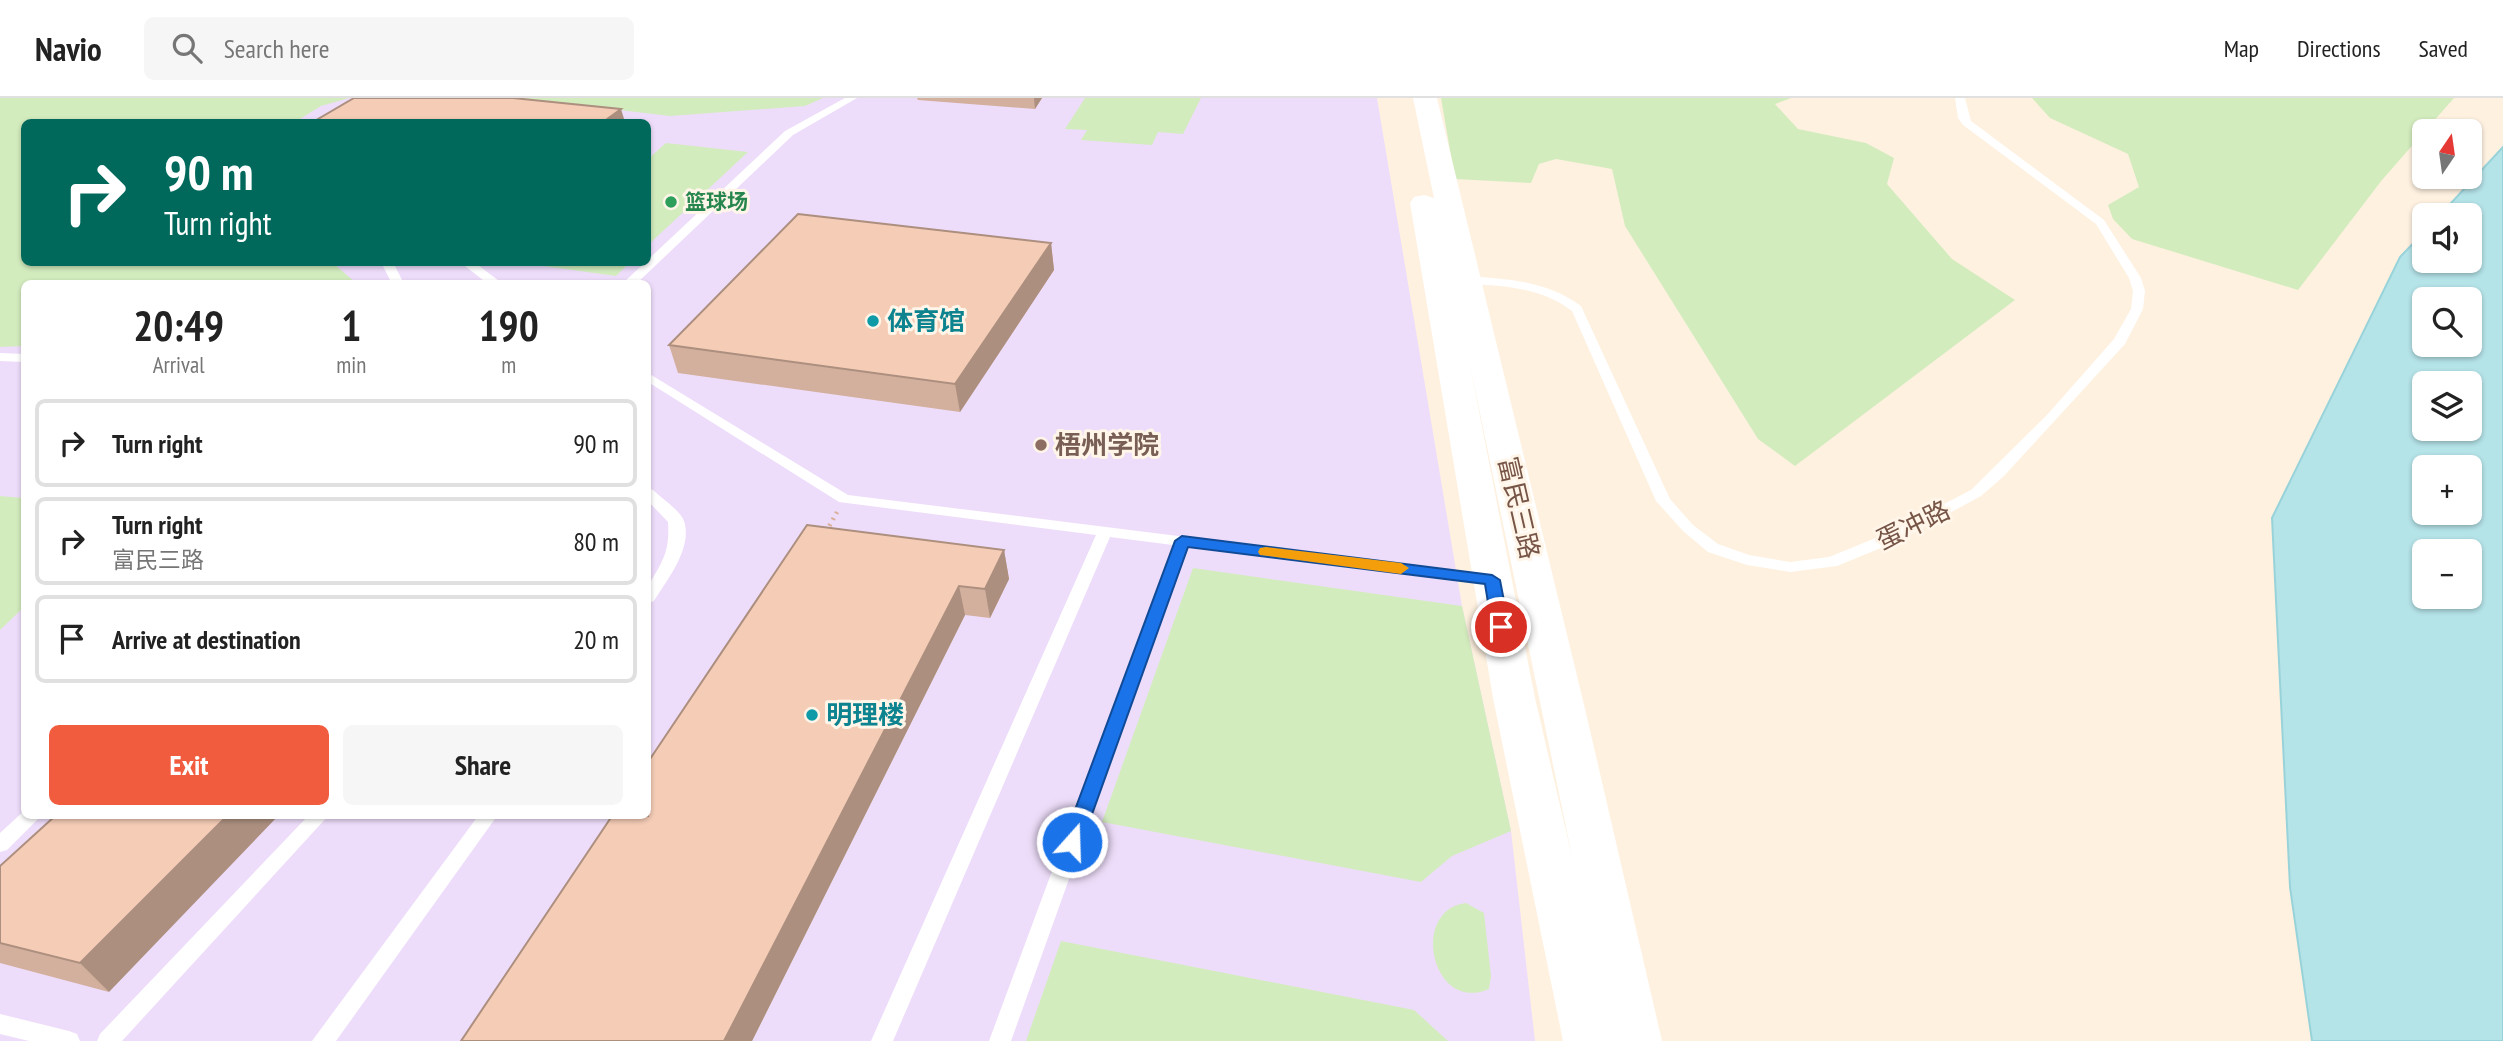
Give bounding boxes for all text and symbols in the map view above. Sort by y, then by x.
search box [144,17,634,80]
text: Navio [35,27,102,70]
icon: search [168,29,206,67]
text: Search here [224,32,329,65]
text: Map [2224,33,2259,64]
text: Directions [2297,33,2381,64]
text: Saved [2419,33,2468,64]
north arrow [2412,119,2482,189]
map controls [2412,119,2482,609]
text: 90 m [164,140,253,204]
icon: right [49,147,140,238]
place label: 篮球场 [685,188,748,215]
marker: 篮球场 [663,194,679,210]
text: Turn right [164,202,272,244]
button: sound [2412,203,2482,273]
button: search [2412,287,2482,357]
text: 20:49 [133,298,224,353]
text: 1 [341,298,361,353]
text: 190 [479,298,539,353]
place label: 体育馆 [887,304,965,337]
marker: 体育馆 [865,313,881,329]
text: Arrival [153,350,205,379]
text: min [336,350,366,379]
text: m [501,350,516,379]
button: layers [2412,371,2482,441]
icon: right [53,424,91,462]
text: Turn right [112,427,203,460]
text: 90 m [573,427,619,460]
place label: 梧州学院 [1055,428,1159,461]
marker: 梧州学院 [1033,437,1049,453]
street label: 富民三路 [1492,454,1547,562]
button: + [2412,455,2482,525]
street label: 蛋冲路 [1870,493,1955,556]
text: Turn right [112,508,203,541]
icon: right [53,522,91,560]
text: 80 m [573,525,619,558]
button: − [2412,539,2482,609]
text: 富民三路 [112,545,204,574]
pin [1471,597,1531,657]
icon: arrive [1482,608,1520,646]
icon: arrive [53,620,91,658]
text: Arrive at destination [112,623,301,656]
text: 20 m [573,623,619,656]
place label: 明理楼 [826,698,904,731]
marker: 明理楼 [804,707,820,723]
button: Exit [49,725,329,805]
button: Share [343,725,623,805]
position arrow [1035,805,1109,879]

